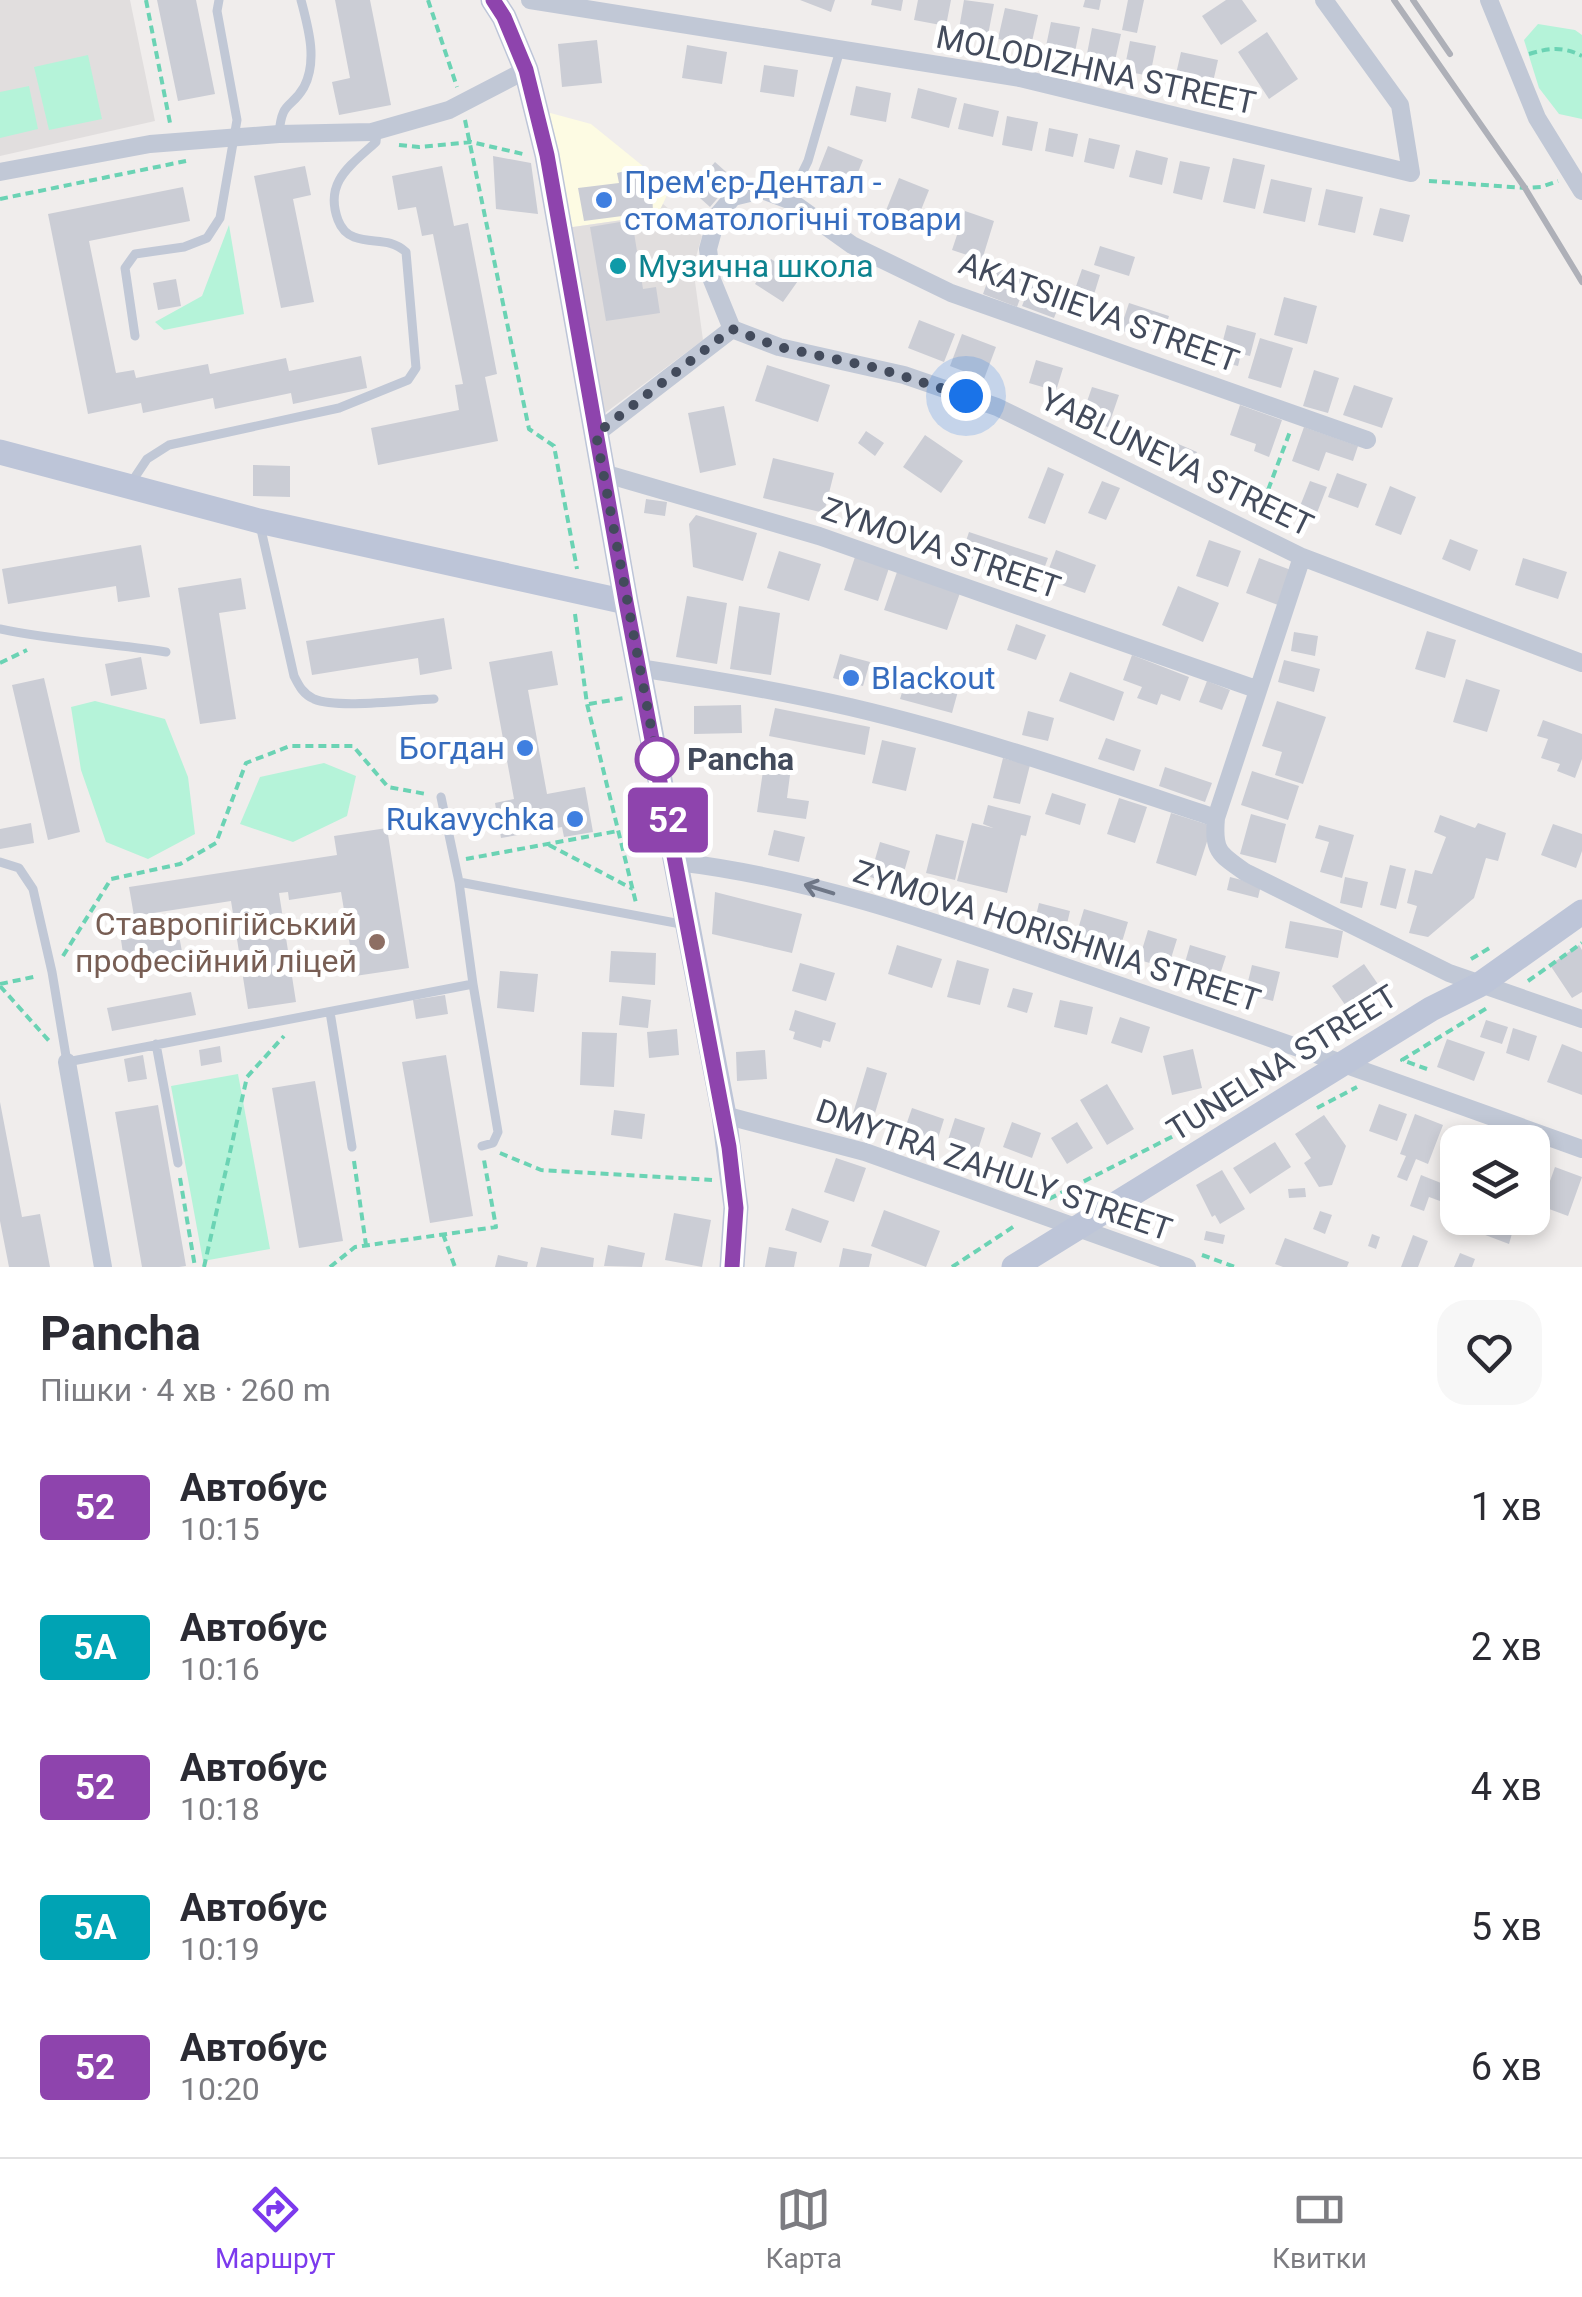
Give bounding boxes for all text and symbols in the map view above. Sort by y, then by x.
street label: MOLODIZHNA STREET [933,18,1259,122]
place label: Прем'єр-Дентал - стоматологічні товари [624,163,962,238]
marker: Прем'єр-Дентал - стоматологічні товари [593,189,615,211]
street label: AKATSIIEVA STREET [954,244,1244,380]
place label: Музична школа [638,247,874,285]
marker: Музична школа [607,255,629,277]
your location [941,371,991,421]
street label: YABLUNEVA STREET [1035,380,1319,544]
street label: ZYMOVA STREET [817,489,1065,607]
place label: Blackout [871,659,995,697]
marker: Blackout [840,667,862,689]
place label: Богдан [399,729,505,767]
marker: Богдан [514,737,536,759]
marker: Pancha [636,738,678,780]
place label: Pancha [687,740,794,778]
line badge: 52 [623,788,713,852]
place label: Rukavychka [386,800,555,838]
text: 52 [648,800,688,841]
marker: Rukavychka [564,808,586,830]
street label: ZYMOVA HORISHNIA STREET [849,852,1265,1020]
one-way arrow [804,879,835,897]
place label: Ставропігійський професійний ліцей [75,905,357,980]
marker: Ставропігійський професійний ліцей [366,931,388,953]
street label: TUNELNA STREET [1160,977,1404,1149]
street label: DMYTRA ZAHULY STREET [811,1091,1177,1249]
map controls [1440,1125,1550,1235]
button: layers [1440,1125,1550,1235]
button: heart [1437,1300,1542,1405]
text: Pancha [40,1305,201,1362]
text: Пішки · 4 хв · 260 m [40,1371,331,1409]
text: Автобус [180,1466,327,1510]
text: 1 хв [1471,1485,1542,1529]
text: 52 [75,1487,115,1528]
text: 10:15 [180,1510,260,1548]
text: Автобус [180,1606,327,1650]
text: 2 хв [1471,1625,1542,1669]
text: 5А [73,1627,117,1668]
text: 10:16 [180,1650,260,1688]
text: Автобус [180,1746,327,1790]
text: 4 хв [1471,1765,1542,1809]
text: 52 [75,1767,115,1808]
text: 10:18 [180,1790,260,1828]
text: Автобус [180,1886,327,1930]
text: 5 хв [1471,1905,1542,1949]
text: 5А [73,1907,117,1948]
text: 10:19 [180,1930,260,1968]
text: Автобус [180,2026,327,2070]
text: 6 хв [1471,2045,1542,2089]
text: 52 [75,2047,115,2088]
text: 10:20 [180,2070,260,2108]
tab: Маршрут [215,2182,335,2275]
tab: Карта [766,2182,842,2275]
tab: Квитки [1272,2182,1367,2275]

